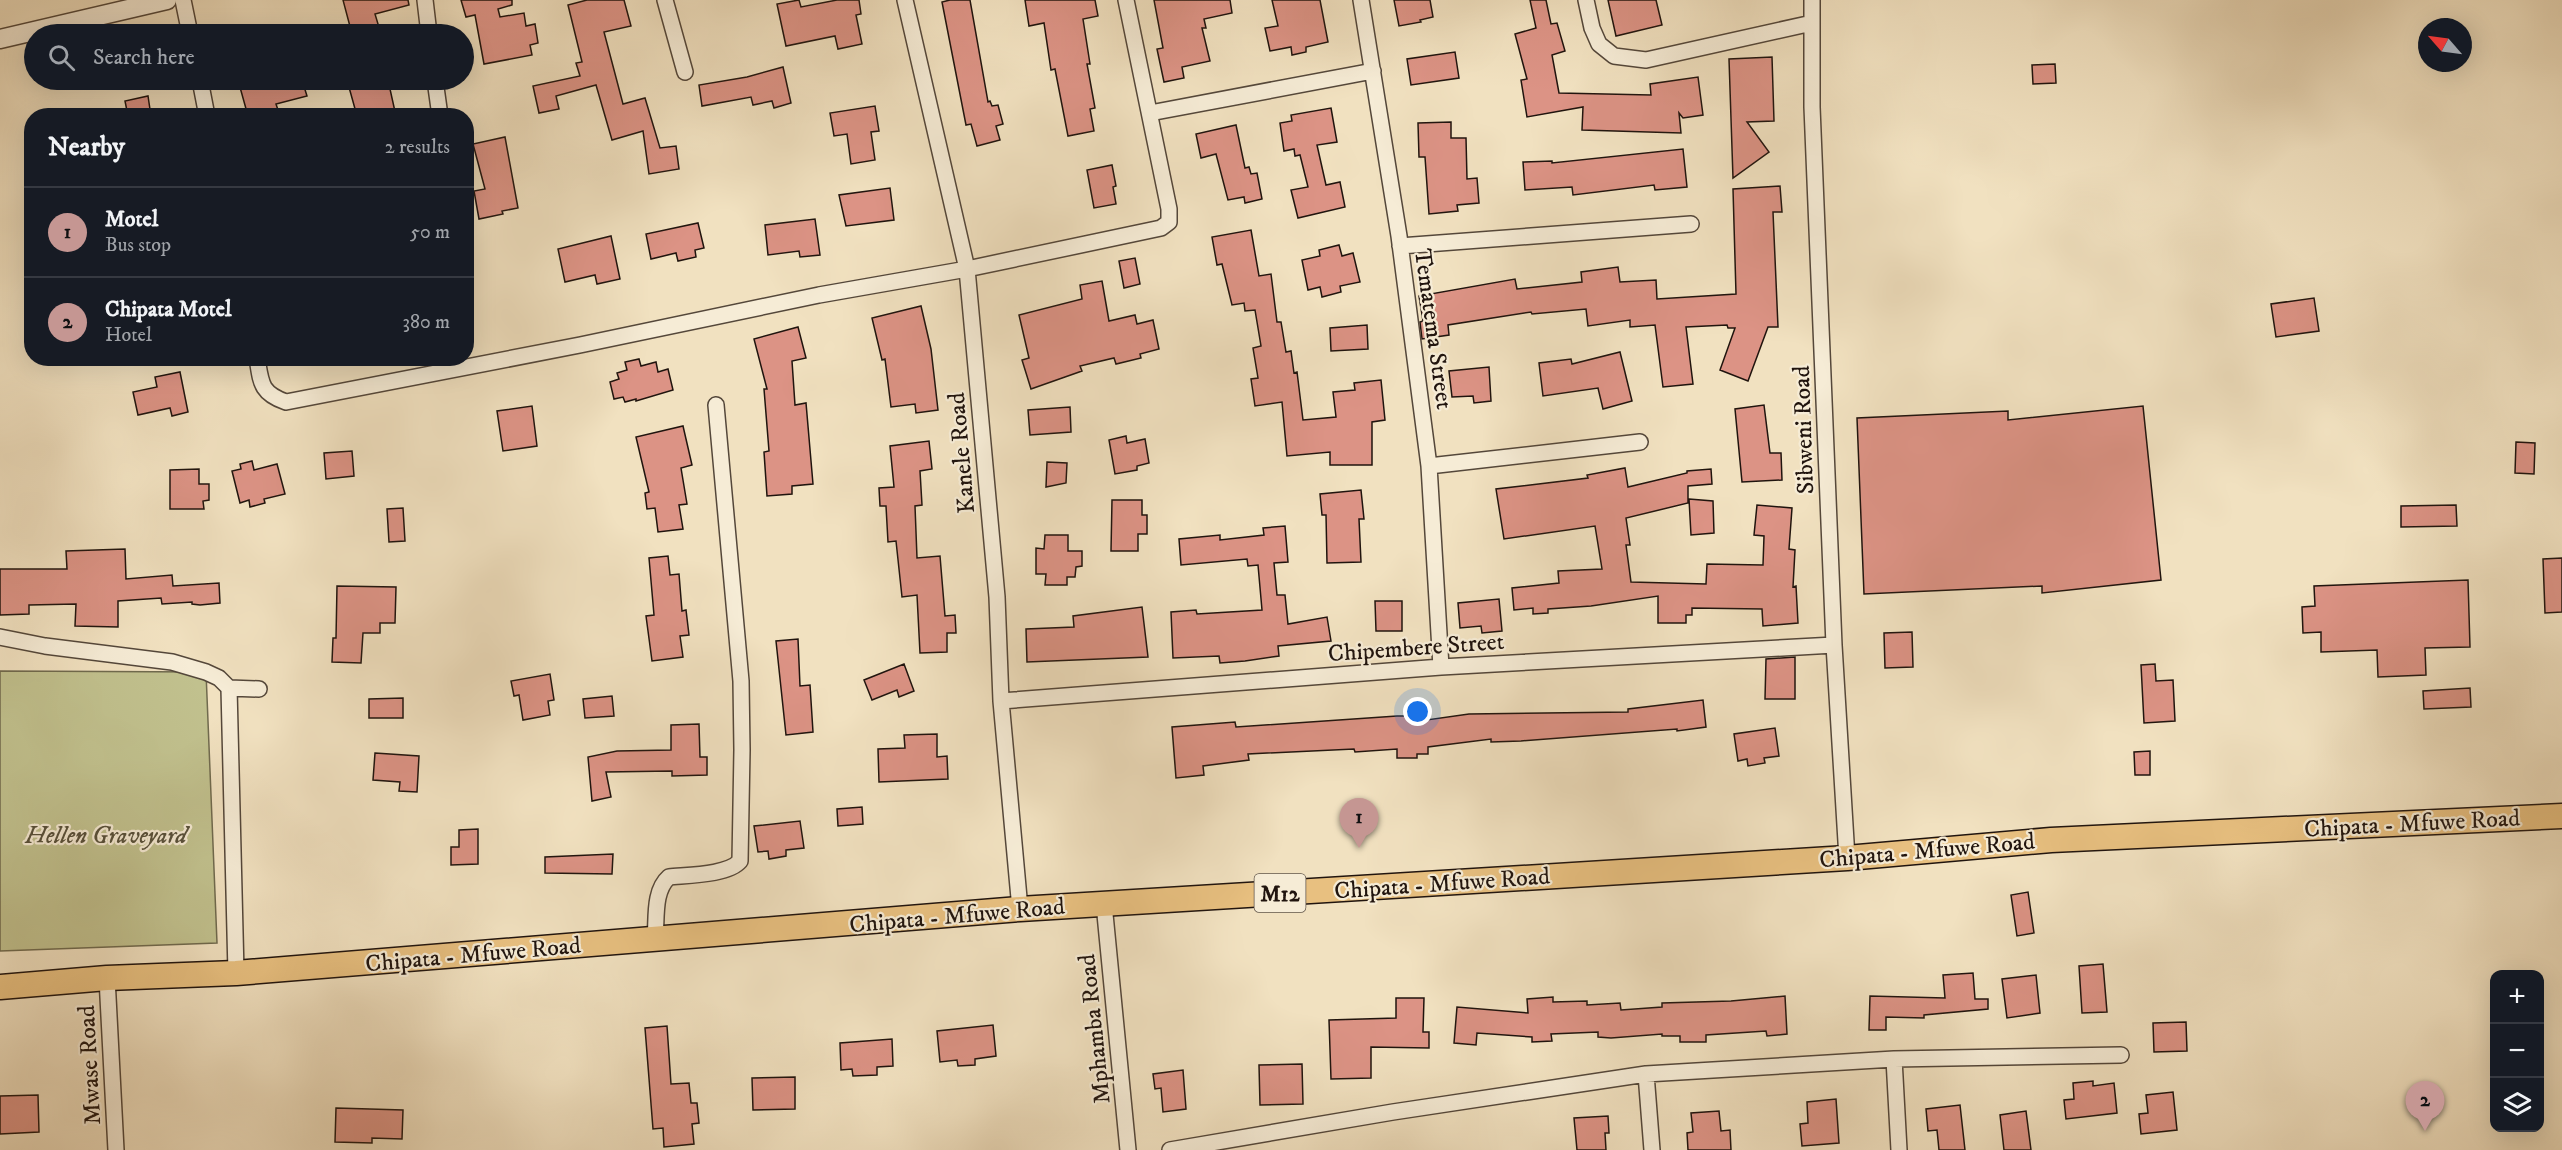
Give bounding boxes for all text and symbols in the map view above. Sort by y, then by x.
north arrow [2418,18,2472,72]
search box [24,24,474,90]
icon: search [45,41,78,74]
text: Search here [93,44,195,71]
text: Nearby [48,131,125,164]
text: 2 results [385,135,450,160]
text: Motel [105,206,158,233]
text: 1 [64,220,71,245]
text: 50 m [410,220,450,245]
text: Bus stop [105,233,171,258]
street label: Tematema Street [1407,247,1459,412]
text: Chipata Motel [105,296,232,323]
text: 2 [63,310,72,335]
text: 380 m [402,310,450,335]
text: Hotel [105,323,152,348]
street label: Sibweni Road [1787,365,1821,495]
street label: Kanele Road [942,391,982,515]
street label: Chipembere Street [1327,627,1506,669]
your location [1403,697,1432,726]
pin: 1 [1340,798,1378,848]
street label: Chipata - Mfuwe Road [2303,803,2521,845]
park label: Hellen Graveyard [24,821,191,851]
street label: Chipata - Mfuwe Road [1818,827,2036,875]
street label: Chipata - Mfuwe Road [1333,861,1551,906]
road number: M12 [1254,874,1306,912]
street label: Chipata - Mfuwe Road [848,892,1066,940]
street label: Chipata - Mfuwe Road [364,931,582,979]
street label: Mphamba Road [1072,952,1118,1105]
map controls [2490,970,2544,1132]
button: + [2490,970,2544,1024]
street label: Mwase Road [72,1004,108,1126]
button: − [2490,1024,2544,1078]
button: layers [2490,1078,2544,1132]
pin: 2 [2406,1082,2444,1131]

